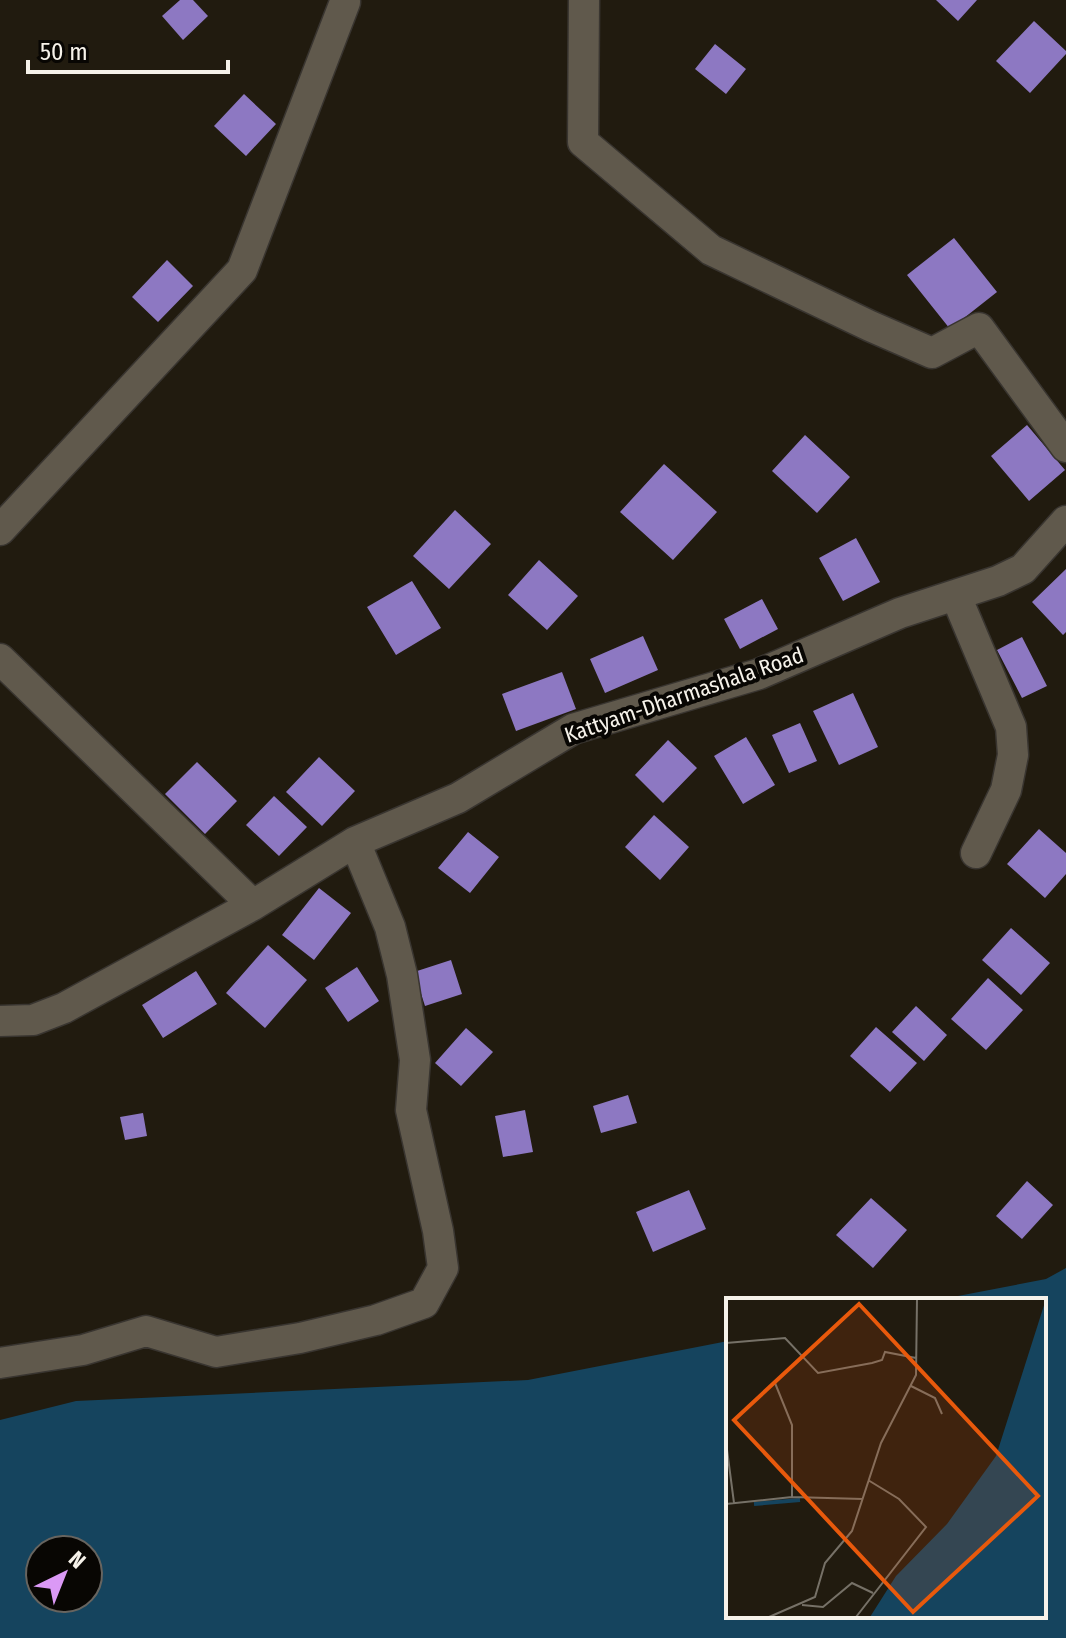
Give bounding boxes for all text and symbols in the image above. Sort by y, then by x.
scale bar [28,24,228,74]
text: 50 m [40,38,88,66]
street label: Kattyam-Dharmashala Road [561,641,807,749]
inset map [726,1298,1046,1618]
north arrow [24,1534,104,1614]
text: N [63,1545,91,1574]

